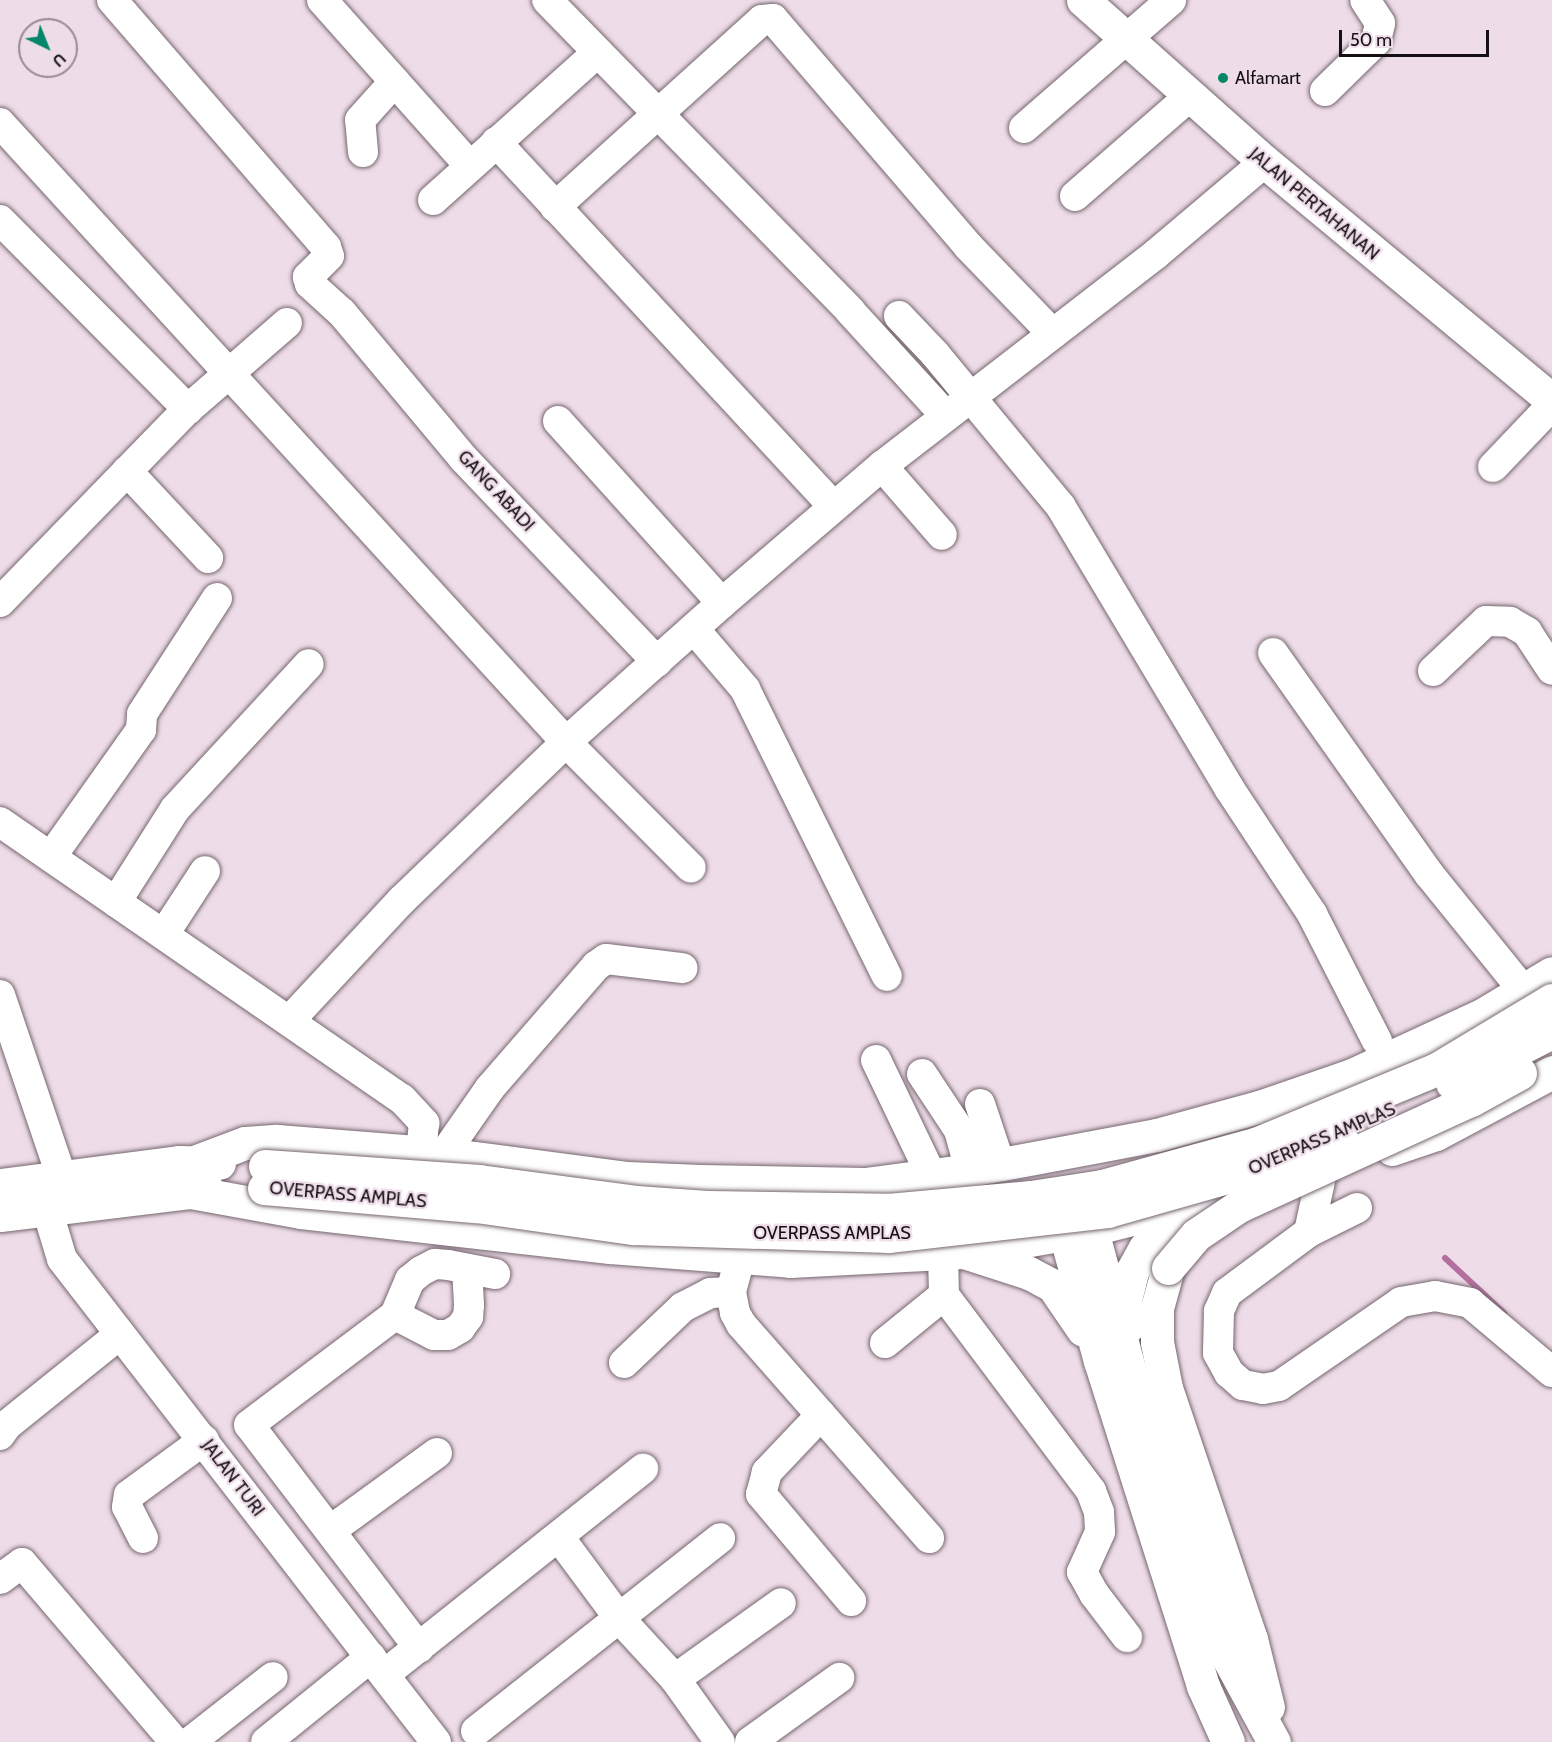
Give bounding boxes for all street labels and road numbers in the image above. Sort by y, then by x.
street label: JALAN PERTAHANAN [1244,143,1384,265]
street label: GANG ABADI [453,446,539,536]
street label: OVERPASS AMPLAS [1245,1098,1399,1180]
street label: OVERPASS AMPLAS [269,1177,427,1213]
street label: OVERPASS AMPLAS [753,1222,911,1244]
street label: JALAN TURI [197,1435,269,1521]

